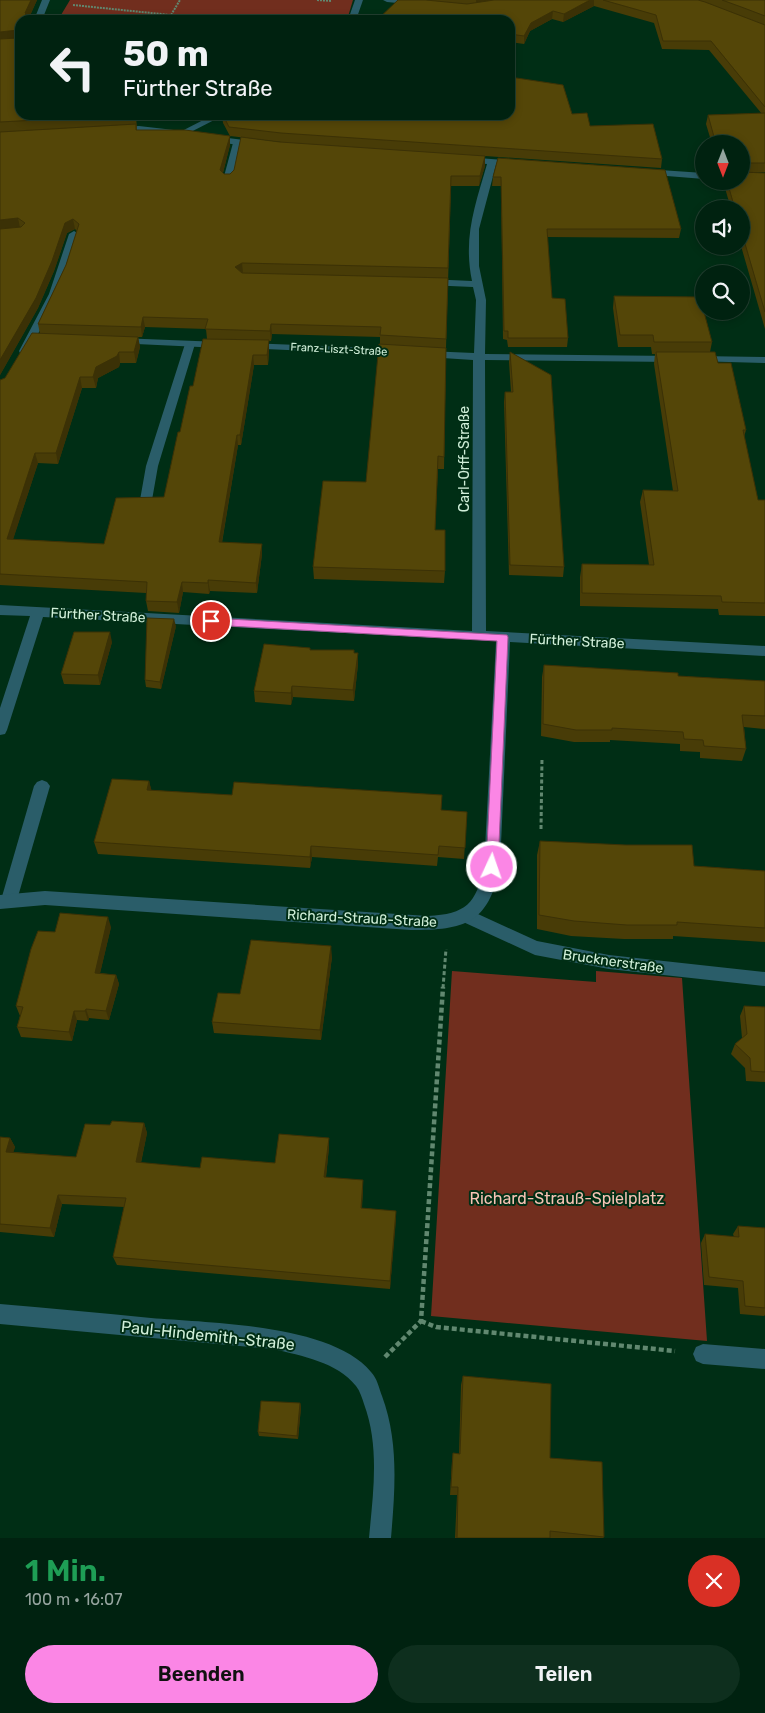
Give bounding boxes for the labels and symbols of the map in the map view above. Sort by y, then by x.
north arrow [695,135,750,190]
street label: Franz-Liszt-Straße [290,340,388,359]
street label: Carl-Orff-Straße [456,406,473,512]
pin [190,600,232,642]
street label: Fürther Straße [50,605,146,626]
street label: Fürther Straße [529,631,625,652]
position arrow [465,840,517,892]
street label: Richard-Strauß-Straße [287,906,438,931]
street label: Brucknerstraße [562,946,664,977]
park label: Richard-Strauß-Spielplatz [470,1189,664,1208]
street label: Paul-Hindemith-Straße [120,1317,296,1354]

